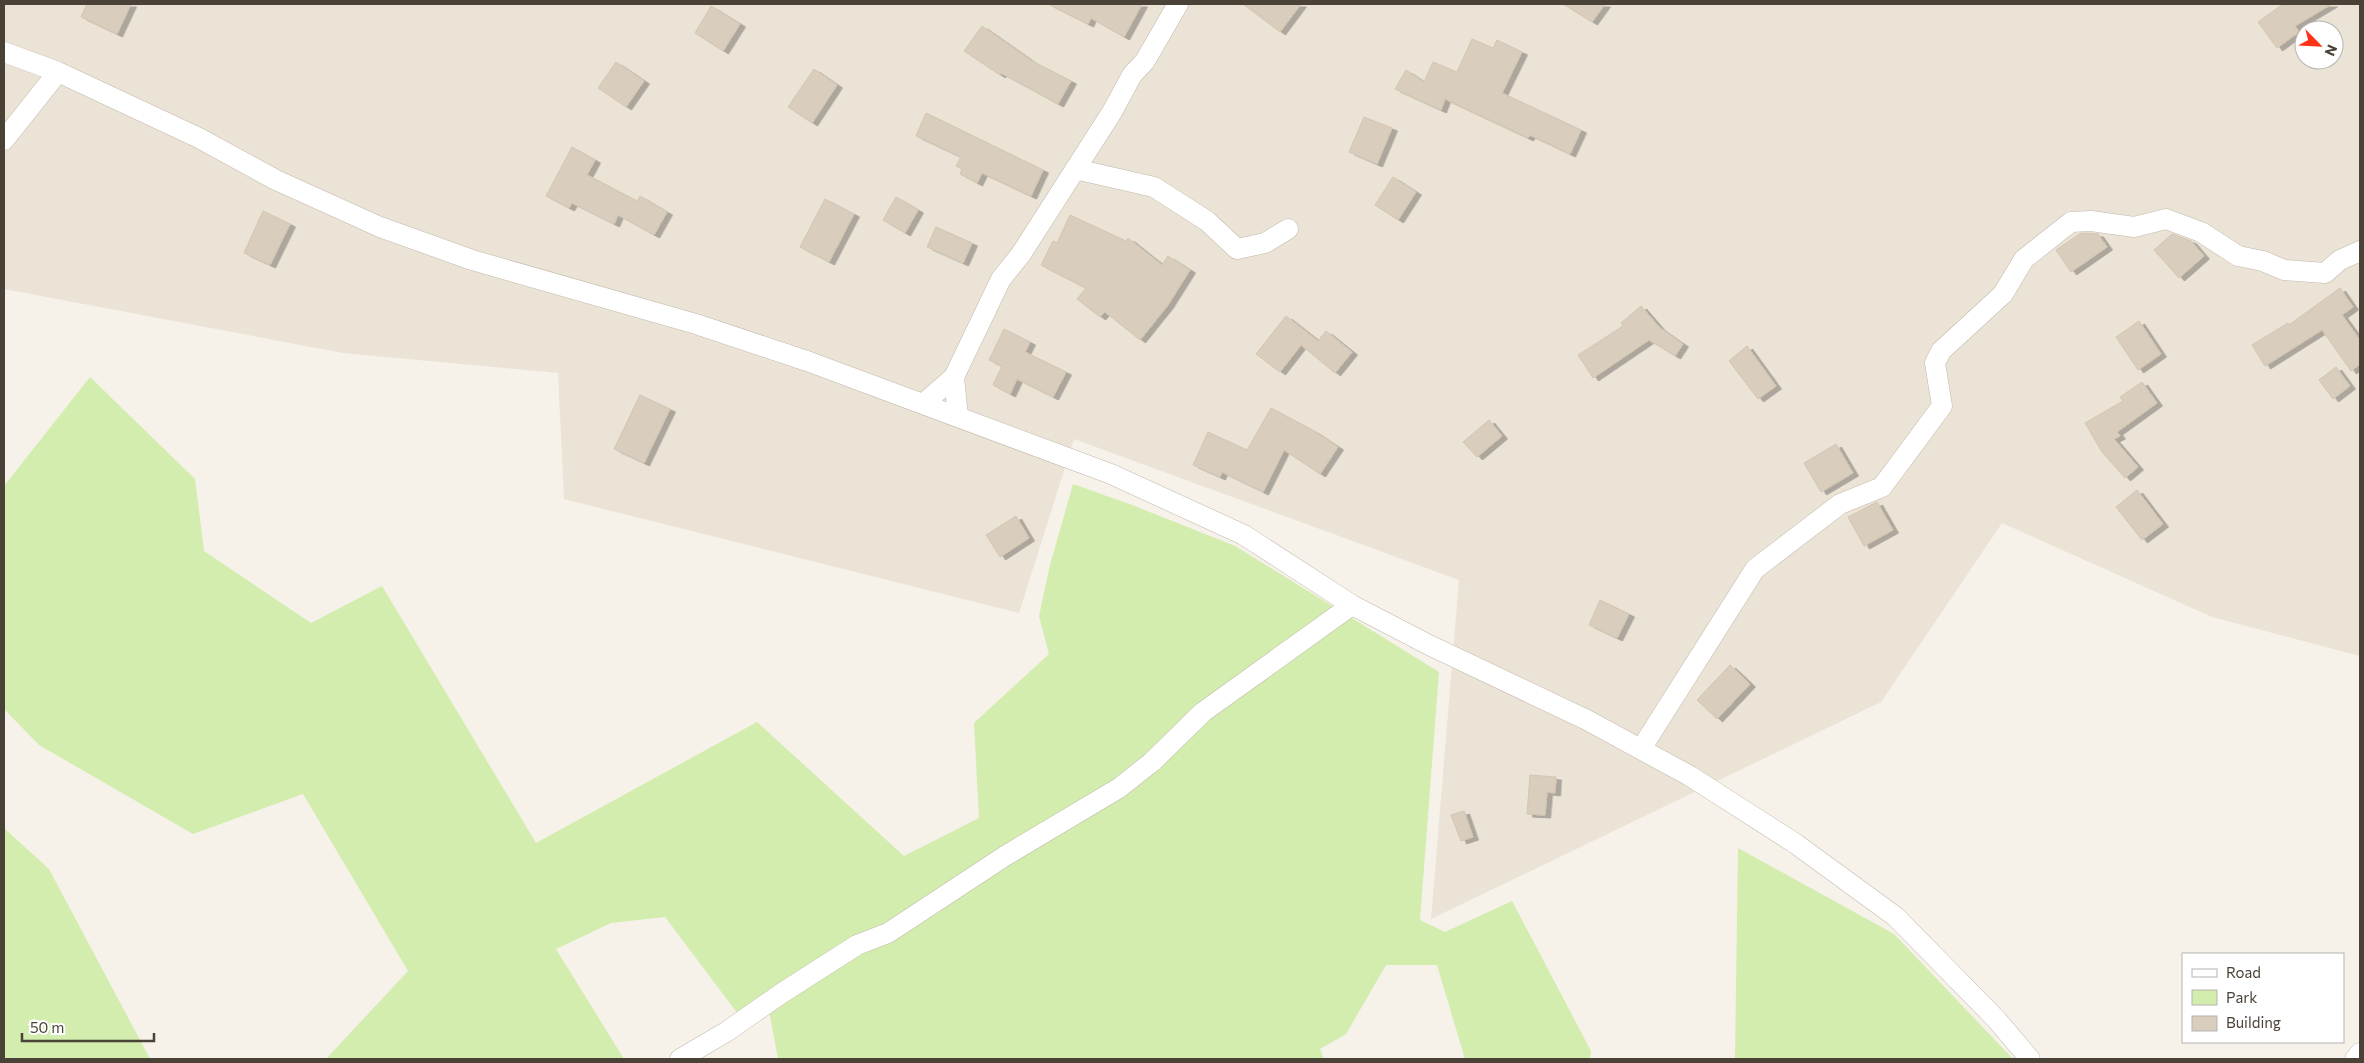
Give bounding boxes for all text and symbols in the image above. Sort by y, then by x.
north arrow [2294,20,2344,70]
text: N [2321,42,2341,59]
legend [2182,953,2344,1043]
text: Road [2226,963,2261,981]
text: Park [2226,988,2257,1006]
scale bar [22,1010,155,1042]
text: Building [2226,1013,2281,1031]
text: 50 m [30,1018,64,1036]

